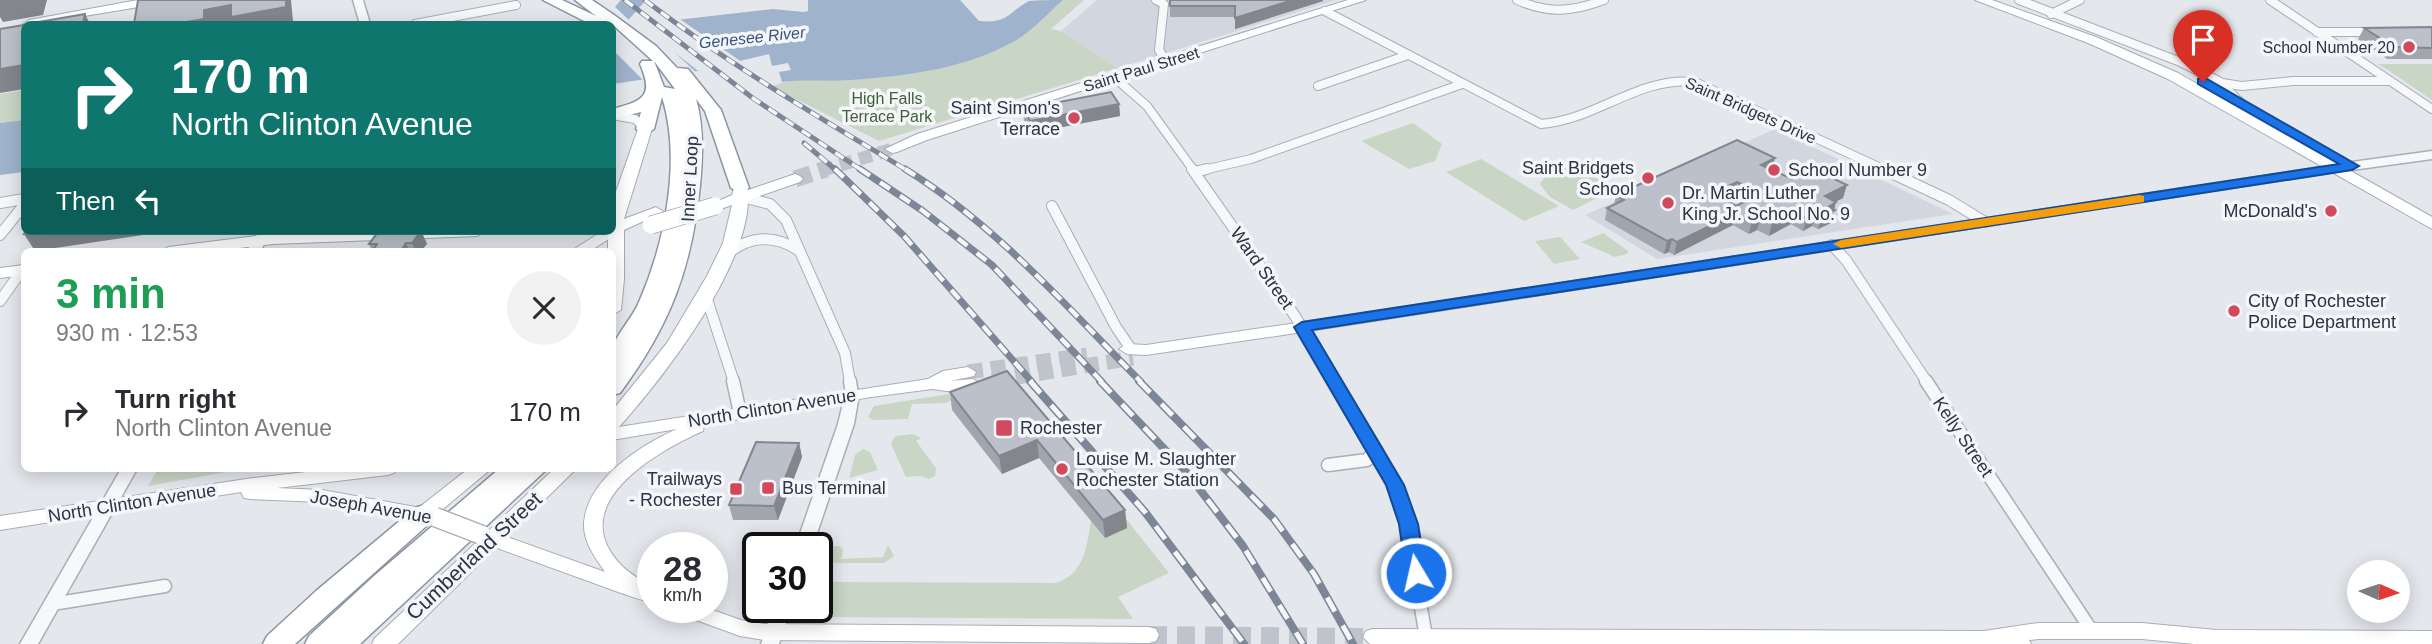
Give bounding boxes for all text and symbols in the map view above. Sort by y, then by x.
pin [2173,10,2233,82]
icon: arrive [2184,21,2222,59]
water label: Genesee River [698,23,807,52]
place label: School Number 20 [2262,39,2395,56]
marker: School Number 20 [2401,39,2417,55]
street label: Saint Paul Street [1081,44,1202,95]
icon: right [56,49,147,140]
text: 170 m [171,49,310,103]
street label: Saint Bridgets Drive [1683,74,1819,147]
park label: High Falls Terrace Park [842,90,933,125]
place label: Saint Simon's Terrace [951,98,1060,139]
text: North Clinton Avenue [171,106,473,142]
marker: Saint Simon's Terrace [1066,110,1082,126]
street label: Inner Loop [678,135,702,223]
place label: Saint Bridgets School [1522,158,1634,199]
place label: School Number 9 [1788,160,1927,180]
marker: School Number 9 [1766,162,1782,178]
marker: Saint Bridgets School [1640,170,1656,186]
icon: left [129,182,167,220]
place label: Dr. Martin Luther King Jr. School No. 9 [1682,183,1850,224]
text: Then [56,186,115,216]
marker: Dr. Martin Luther King Jr. School No. 9 [1660,195,1676,211]
place label: McDonald's [2224,201,2317,221]
marker: McDonald's [2323,203,2339,219]
street label: Ward Street [1226,223,1298,313]
text: 3 min [56,270,166,317]
button: close [507,271,581,345]
place label: City of Rochester Police Department [2248,291,2396,332]
marker: City of Rochester Police Department [2226,303,2242,319]
text: 930 m · 12:53 [56,320,198,346]
text: Turn right [115,384,236,414]
street label: North Clinton Avenue [687,385,857,431]
street label: Kelly Street [1929,393,1997,481]
icon: right [56,394,94,432]
text: 170 m [509,397,581,427]
text: North Clinton Avenue [115,415,332,441]
marker: Rochester [994,418,1014,438]
place label: Rochester [1020,418,1102,438]
place label: Louise M. Slaughter Rochester Station [1076,449,1236,490]
marker: Louise M. Slaughter Rochester Station [1054,461,1070,477]
place label: Trailways - Rochester [629,469,722,510]
place label: Bus Terminal [782,478,886,498]
street label: North Clinton Avenue [47,480,217,526]
marker: Bus Terminal [760,480,776,496]
marker: Trailways - Rochester [728,481,744,497]
street label: Joseph Avenue [309,486,433,528]
street label: Cumberland Street [401,487,546,624]
speed limit sign: 30 [742,532,833,623]
position arrow [1379,536,1453,610]
text: 28 [663,549,702,588]
north arrow [2347,560,2410,623]
map controls [2347,560,2410,623]
text: km/h [663,585,702,605]

